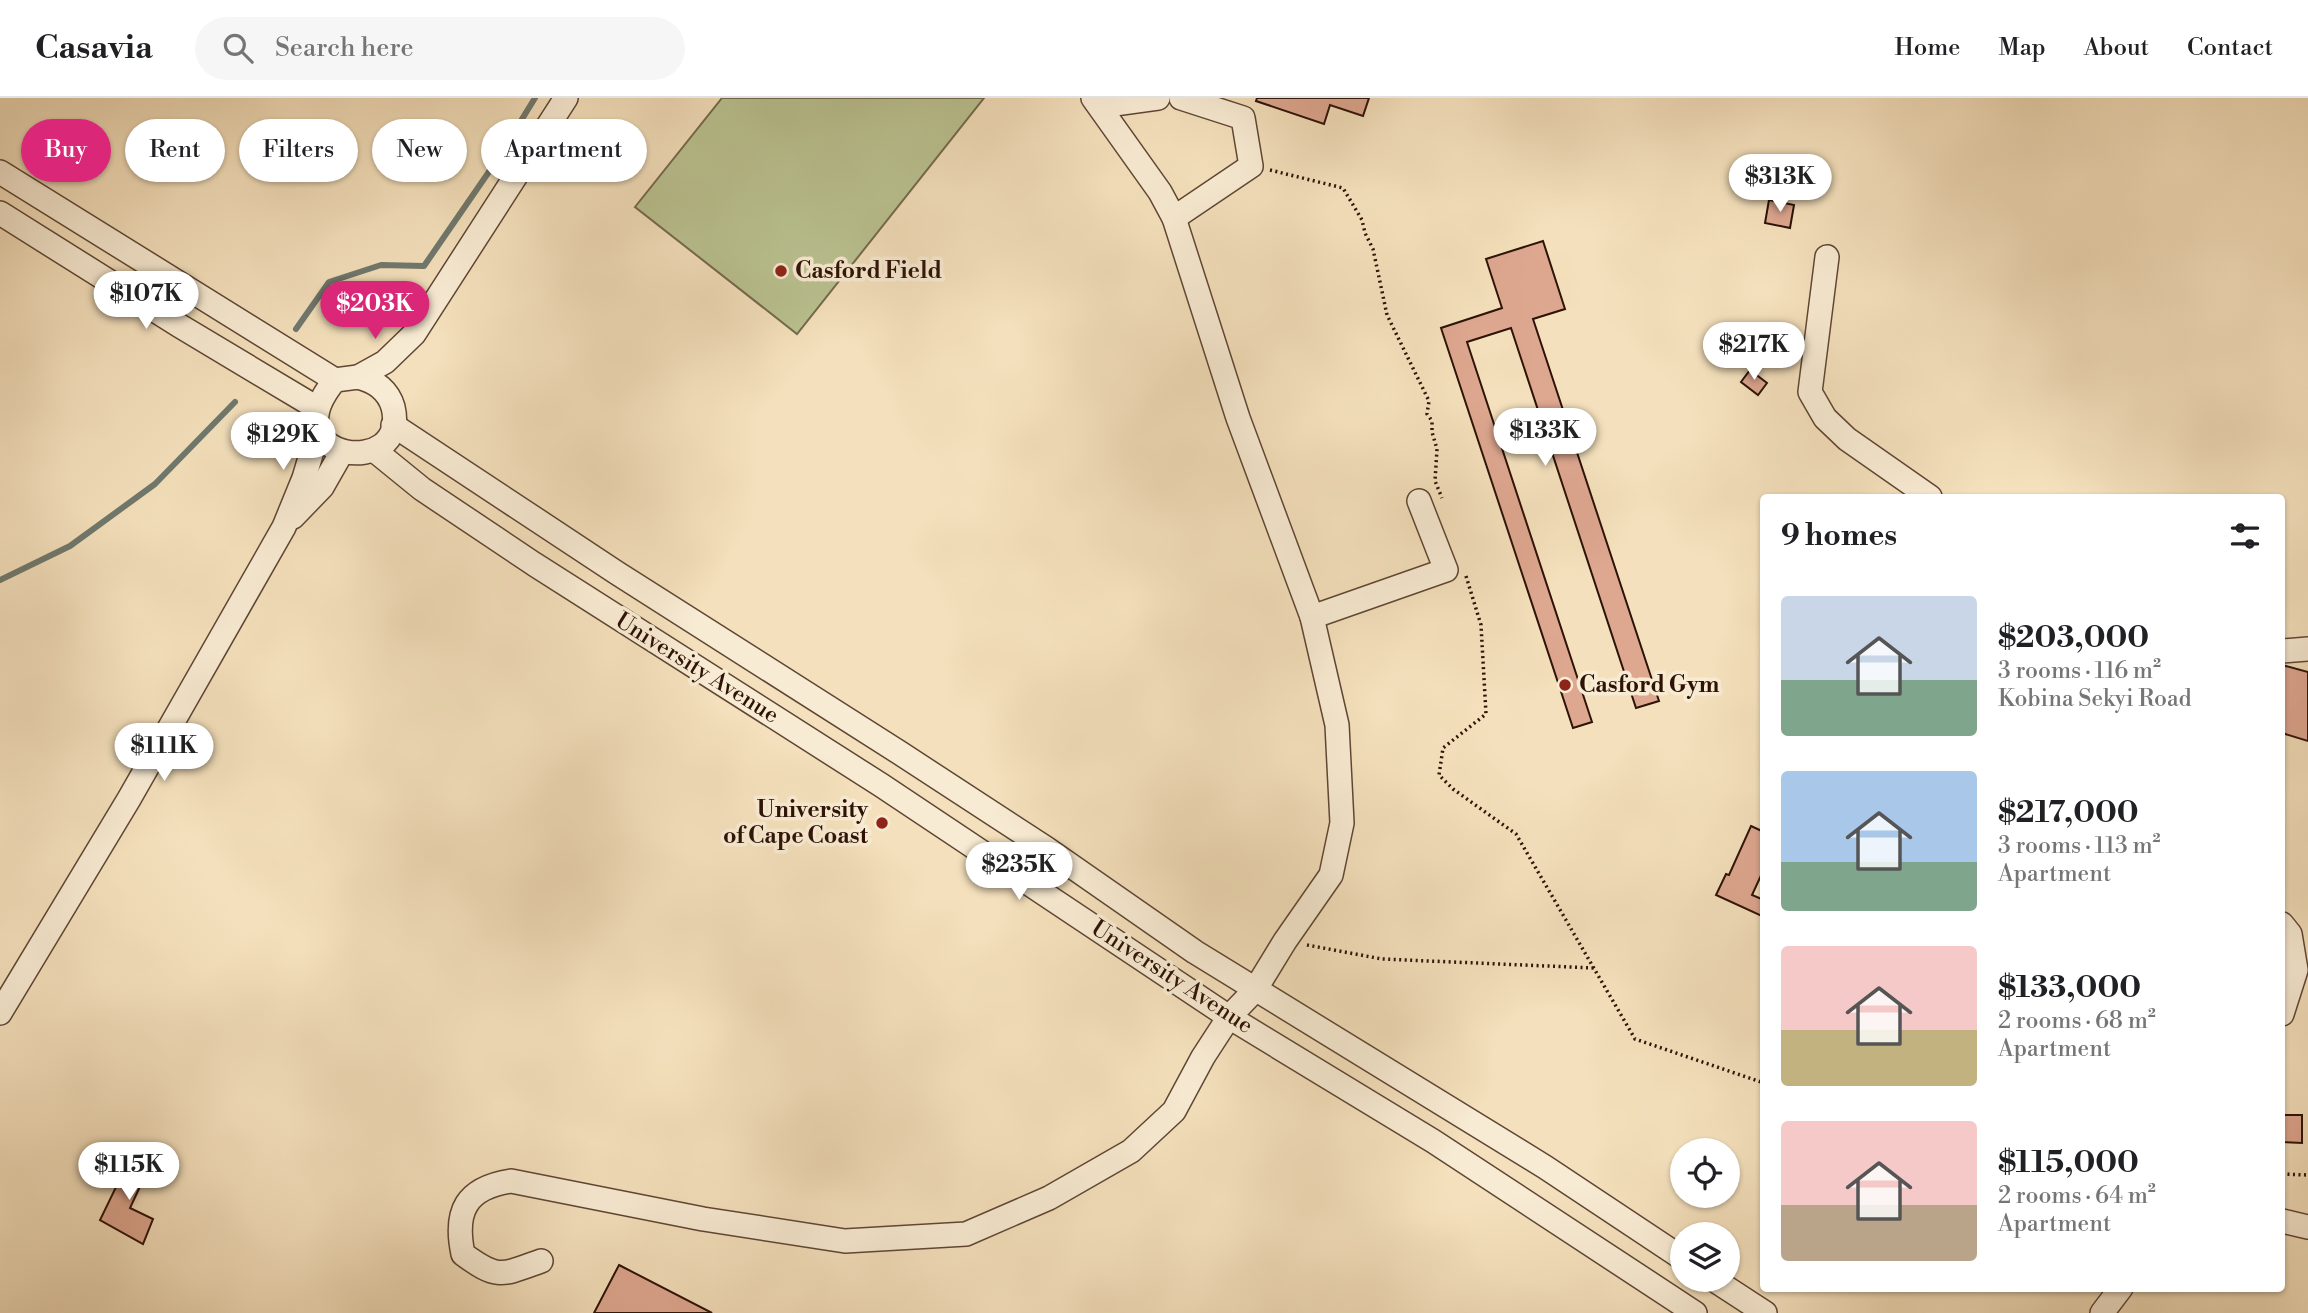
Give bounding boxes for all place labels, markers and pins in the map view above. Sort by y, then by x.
pin: $313K [1731,155,1829,214]
place label: Casford Field [795,257,942,285]
marker: Casford Field [773,263,789,279]
pin: $107K [97,272,195,331]
pin: $203K [326,282,424,341]
pin: $217K [1705,322,1803,382]
pin: $133K [1496,408,1594,468]
pin: $129K [234,412,332,472]
place label: Casford Gym [1579,671,1719,699]
marker: Casford Gym [1557,677,1573,693]
pin: $111K [115,724,213,783]
place label: University of Cape Coast [723,796,869,850]
marker: University of Cape Coast [874,815,890,831]
pin: $235K [970,842,1068,902]
pin: $115K [80,1142,178,1202]

